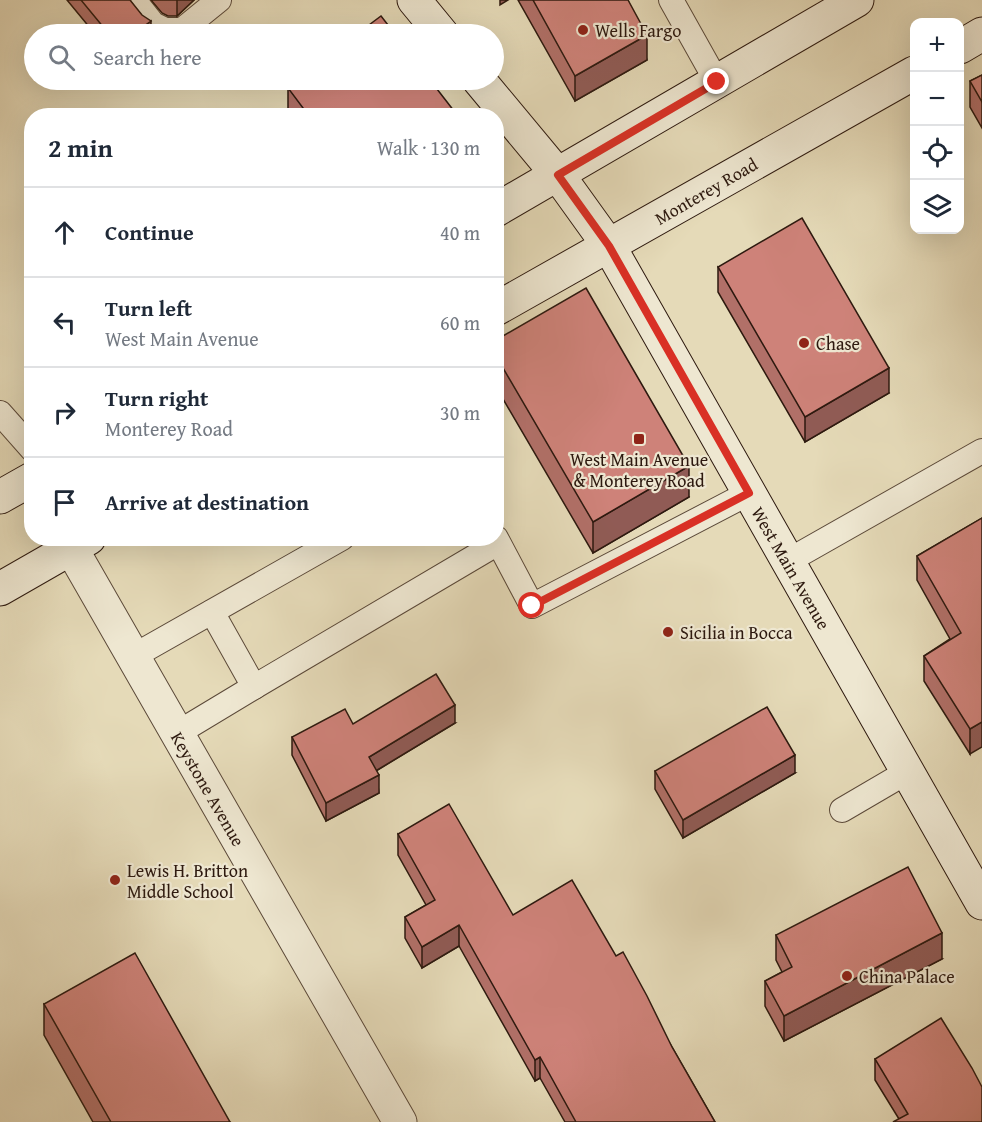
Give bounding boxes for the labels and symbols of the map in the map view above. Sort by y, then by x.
place label: Wells Fargo [595,17,681,44]
marker: Wells Fargo [576,23,590,37]
route end [703,68,729,94]
street label: Monterey Road [649,150,763,231]
place label: Chase [816,330,860,357]
marker: Chase [797,336,811,350]
marker: West Main Avenue & Monterey Road [632,432,646,446]
place label: West Main Avenue & Monterey Road [570,446,708,494]
street label: West Main Avenue [745,501,837,635]
route start [518,592,544,618]
place label: Sicilia in Bocca [680,619,793,646]
marker: Sicilia in Bocca [661,625,675,639]
street label: Keystone Avenue [164,727,252,851]
place label: Lewis H. Britton Middle School [127,857,248,905]
marker: Lewis H. Britton Middle School [108,873,122,887]
place label: China Palace [859,963,955,990]
marker: China Palace [840,969,854,983]

